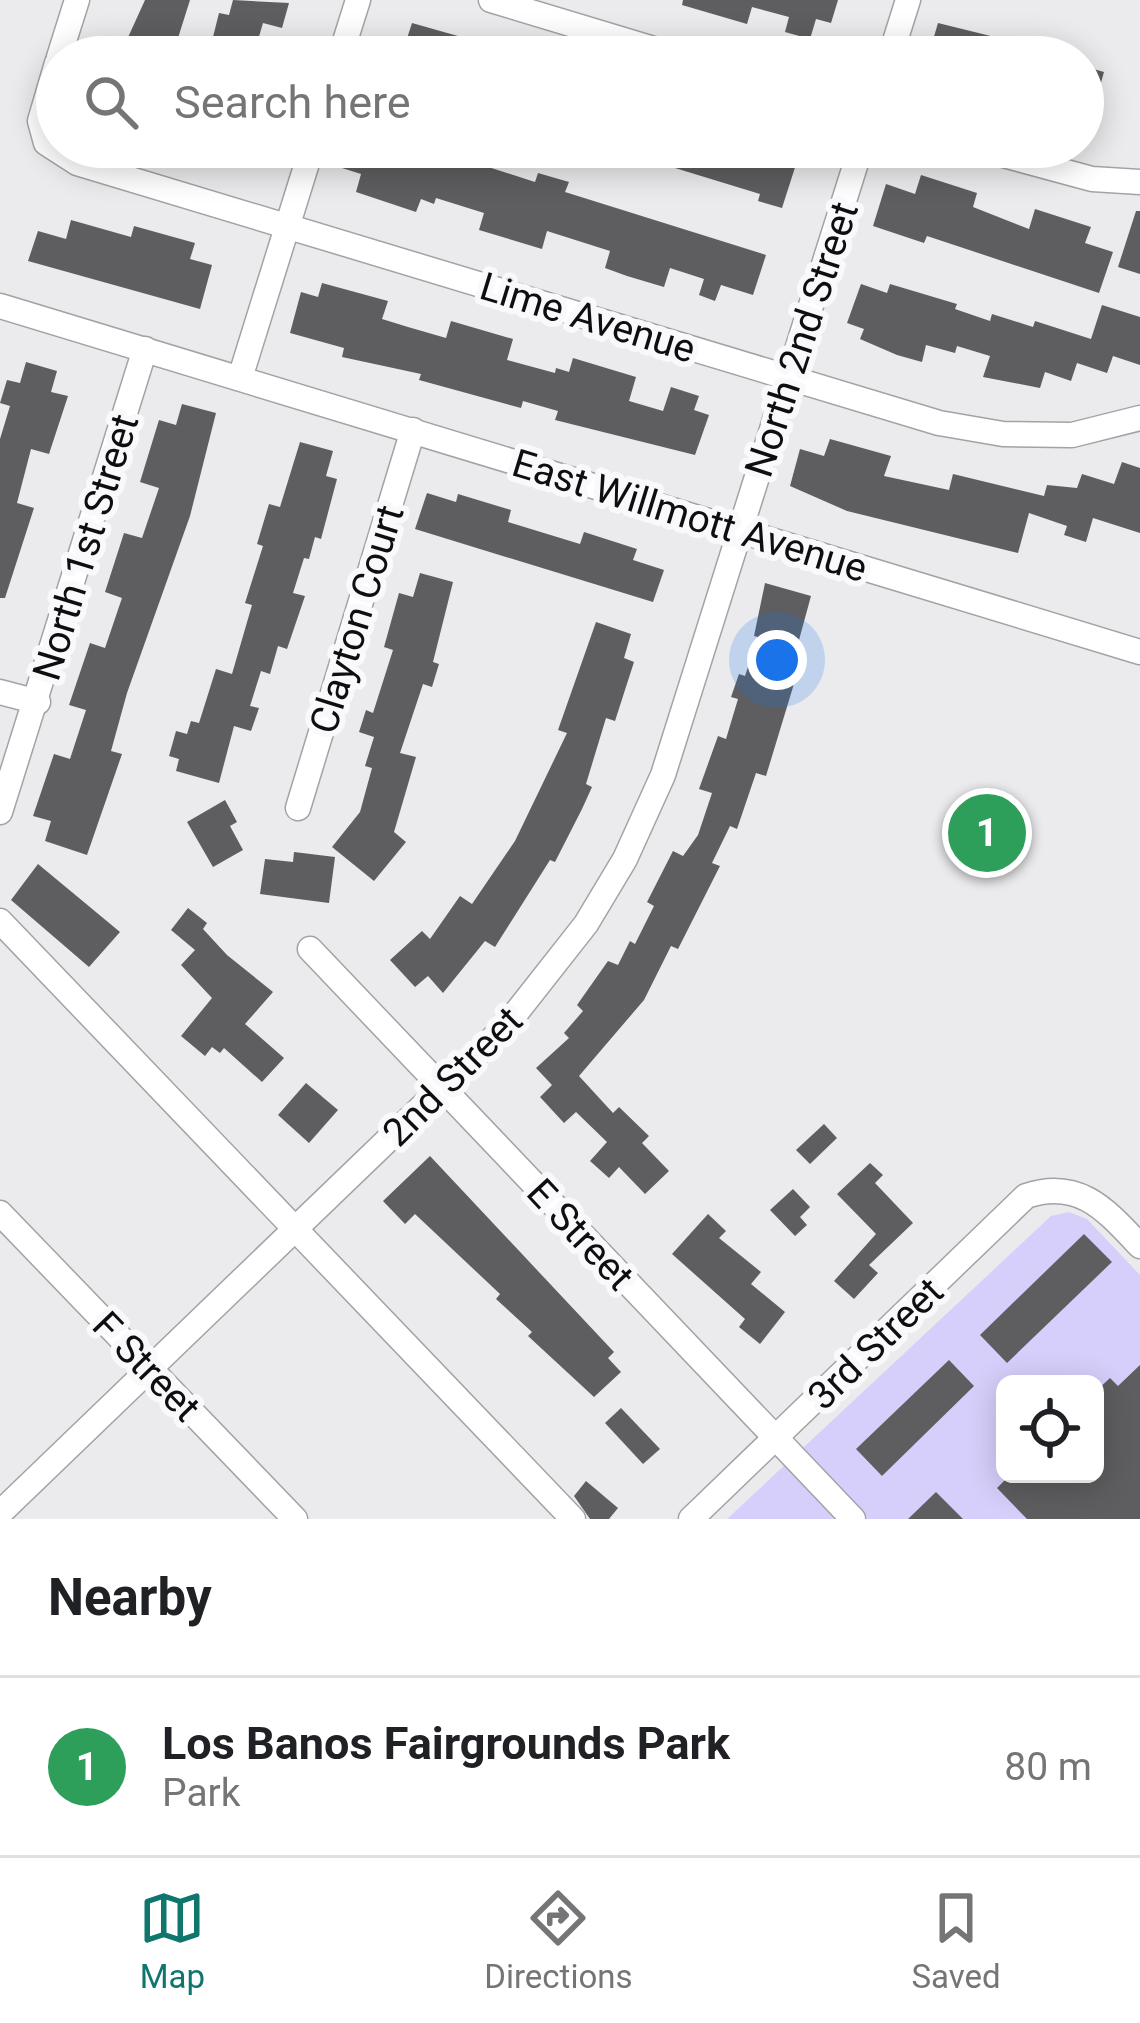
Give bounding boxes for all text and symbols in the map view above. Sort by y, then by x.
search box [36,36,1104,168]
icon: search [78,69,144,135]
text: Search here [174,76,411,129]
street label: North 2nd Street [736,196,868,482]
street label: Lime Avenue [475,263,701,372]
street label: North 1st Street [24,409,148,686]
street label: East Willmott Avenue [507,440,872,592]
street label: Clayton Court [300,500,413,739]
your location [747,630,807,690]
pin: 1 [948,788,1026,878]
street label: 2nd Street [374,998,532,1156]
street label: E Street [518,1170,643,1300]
street label: 3rd Street [799,1268,953,1419]
street label: F Street [83,1302,209,1431]
map controls [996,1375,1104,1483]
button: locate [996,1375,1104,1483]
text: Nearby [48,1568,212,1627]
text: Los Banos Fairgrounds Park [162,1717,730,1770]
text: 1 [76,1744,98,1790]
text: 80 m [1004,1744,1092,1790]
text: Park [162,1770,241,1816]
tab: Map [139,1885,205,1996]
tab: Directions [484,1885,633,1996]
tab: Saved [911,1885,1001,1996]

